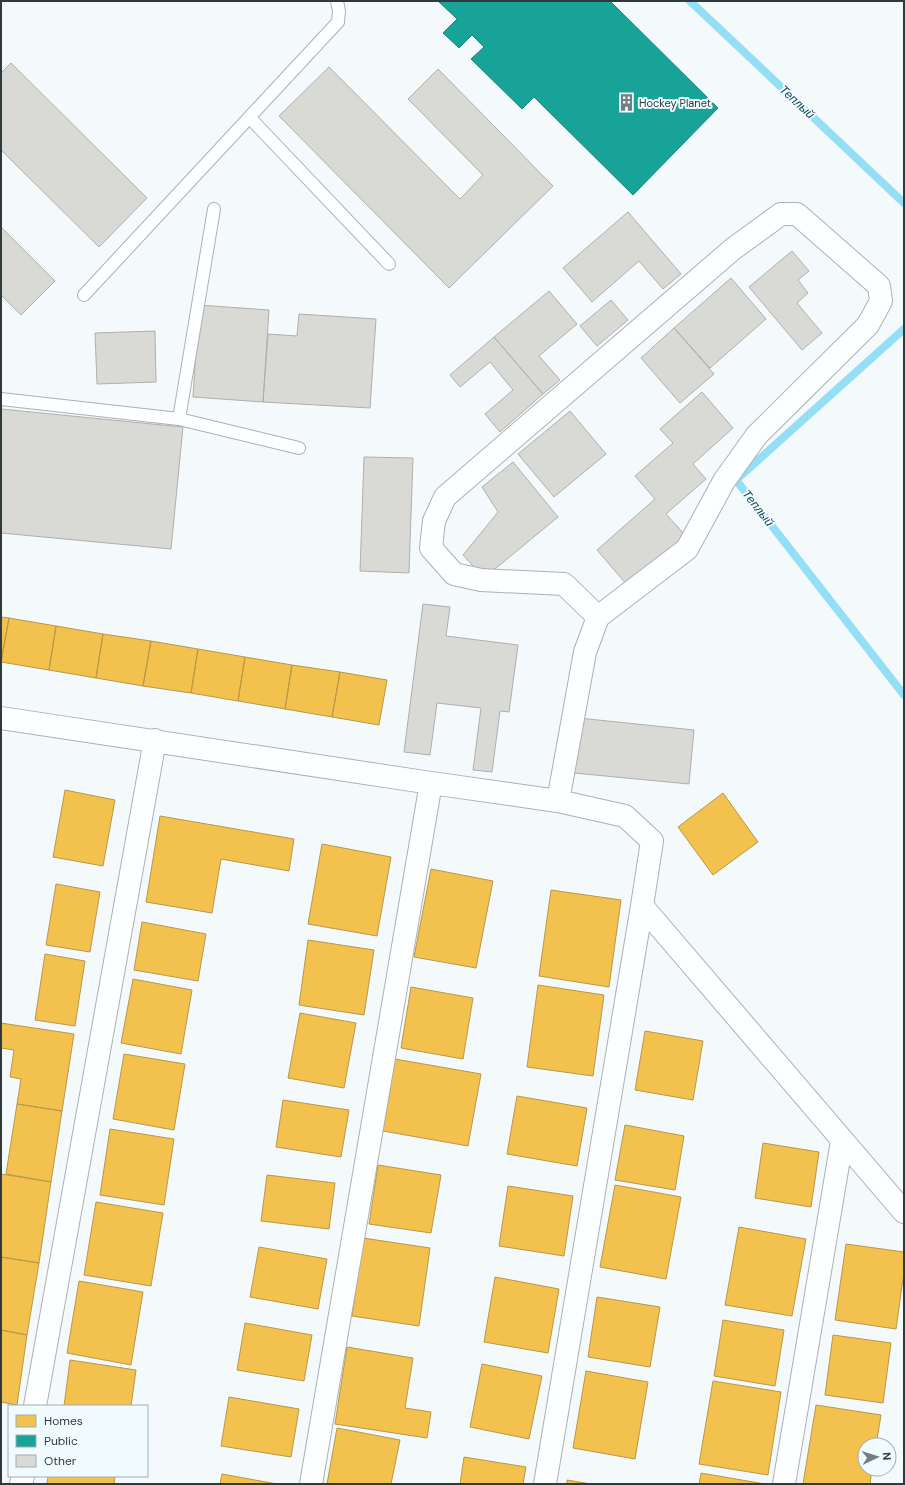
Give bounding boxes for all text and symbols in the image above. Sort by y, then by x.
water label: Теплый [776,82,818,123]
building icon: Hockey Planet [616,93,636,113]
place label: Hockey Planet [639,96,711,110]
water label: Теплый [739,486,778,530]
legend [8,1405,148,1477]
text: Homes [44,1413,83,1429]
text: Public [44,1433,78,1449]
north arrow [857,1437,897,1477]
text: N [880,1452,894,1461]
text: Other [44,1453,77,1469]

